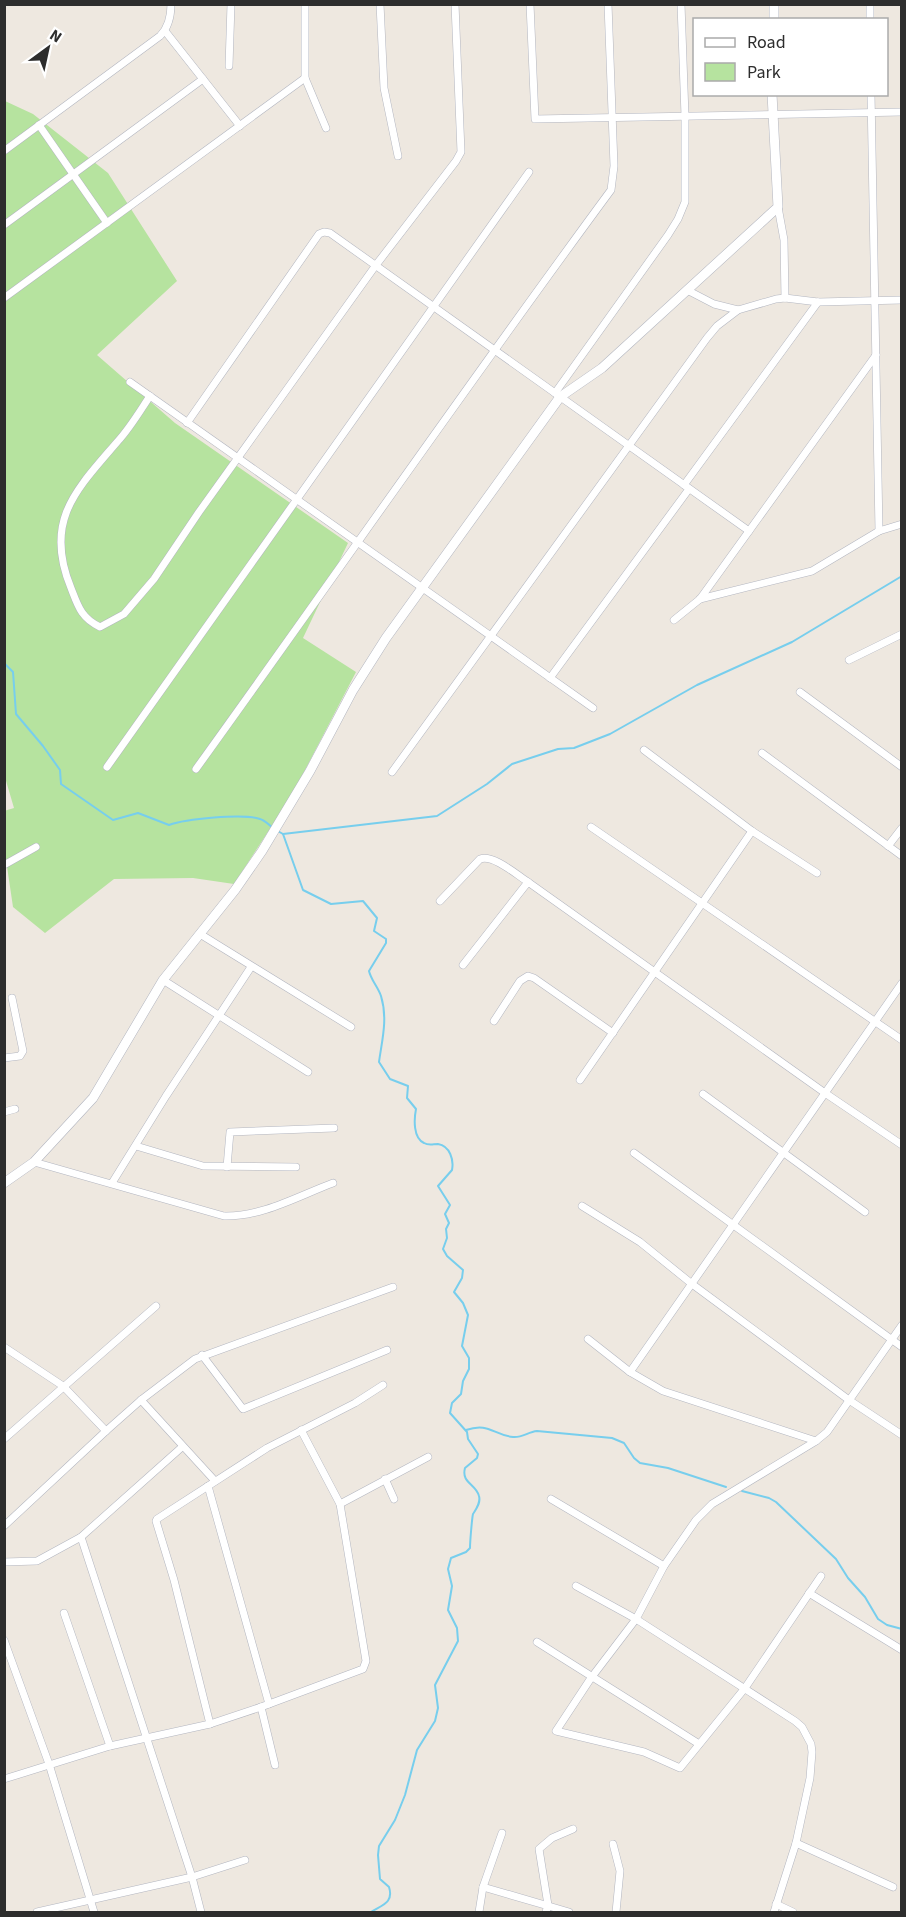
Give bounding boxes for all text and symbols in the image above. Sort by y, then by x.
north arrow [18,18,78,78]
legend [693,18,888,96]
text: N [45,24,66,48]
text: Road [747,30,786,55]
text: Park [747,60,781,85]

